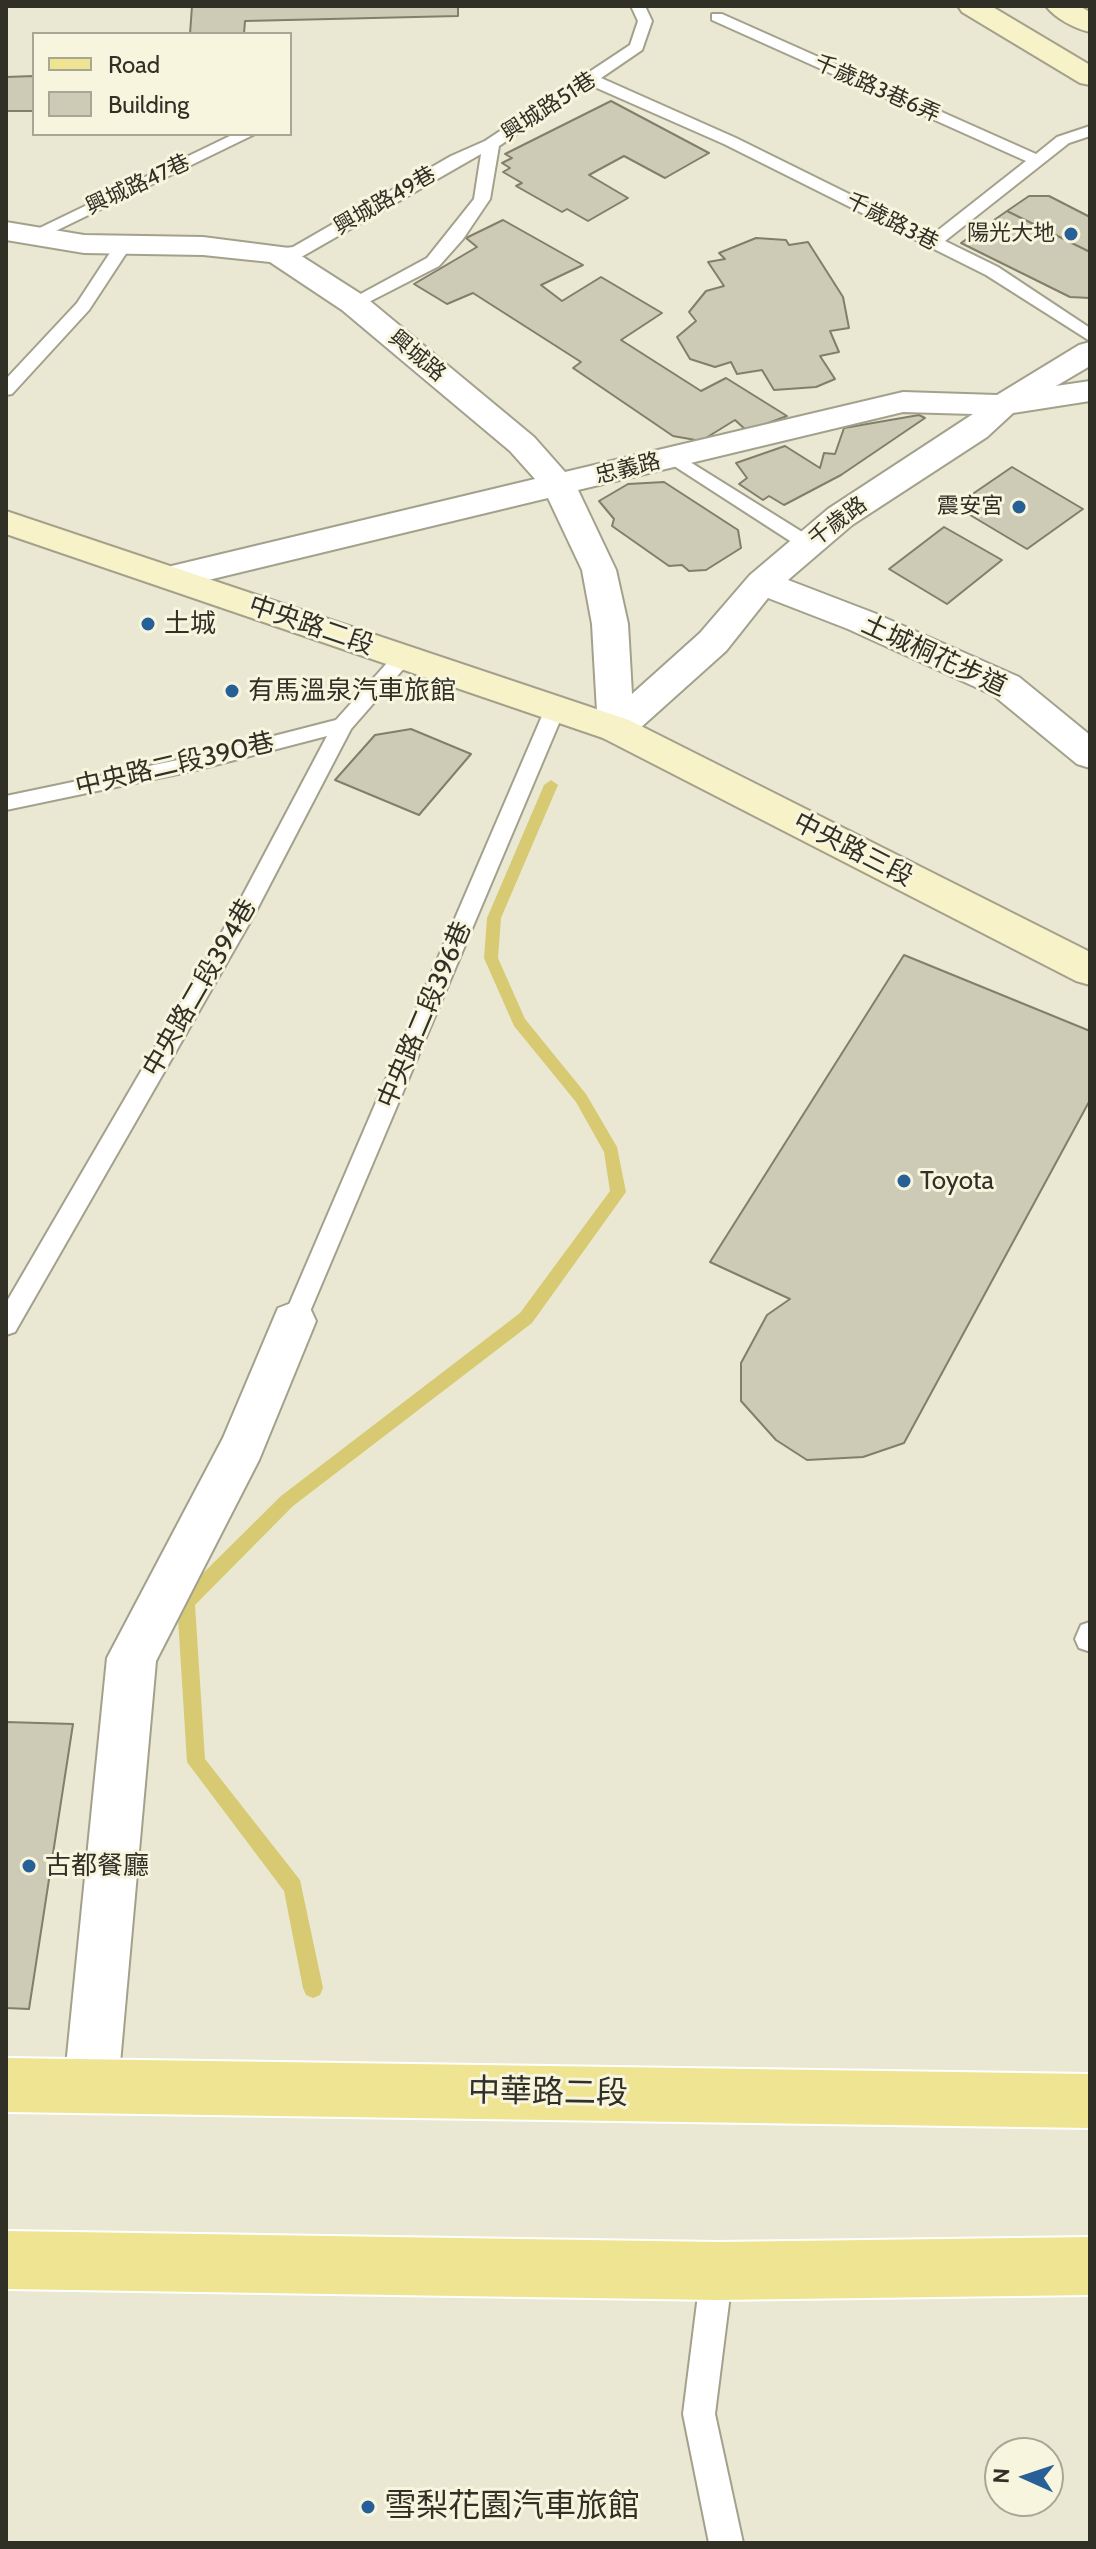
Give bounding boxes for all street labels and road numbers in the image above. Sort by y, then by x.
street label: 千歲路3巷6弄 [810,50,944,128]
street label: 興城路51巷 [497,67,601,147]
street label: 興城路47巷 [82,149,194,221]
street label: 興城路49巷 [329,161,441,241]
street label: 千歲路3巷 [842,188,942,256]
street label: 興城路 [383,325,451,387]
street label: 忠義路 [593,448,663,490]
street label: 千歲路 [804,492,872,552]
street label: 中央路二段 [244,590,378,662]
street label: 土城桐花步道 [857,609,1011,703]
street label: 中央路二段390巷 [73,727,277,803]
street label: 中央路三段 [788,807,918,893]
street label: 中央路二段394巷 [137,894,263,1082]
street label: 中央路二段396巷 [372,917,478,1113]
street label: 中華路二段 [468,2072,628,2114]

